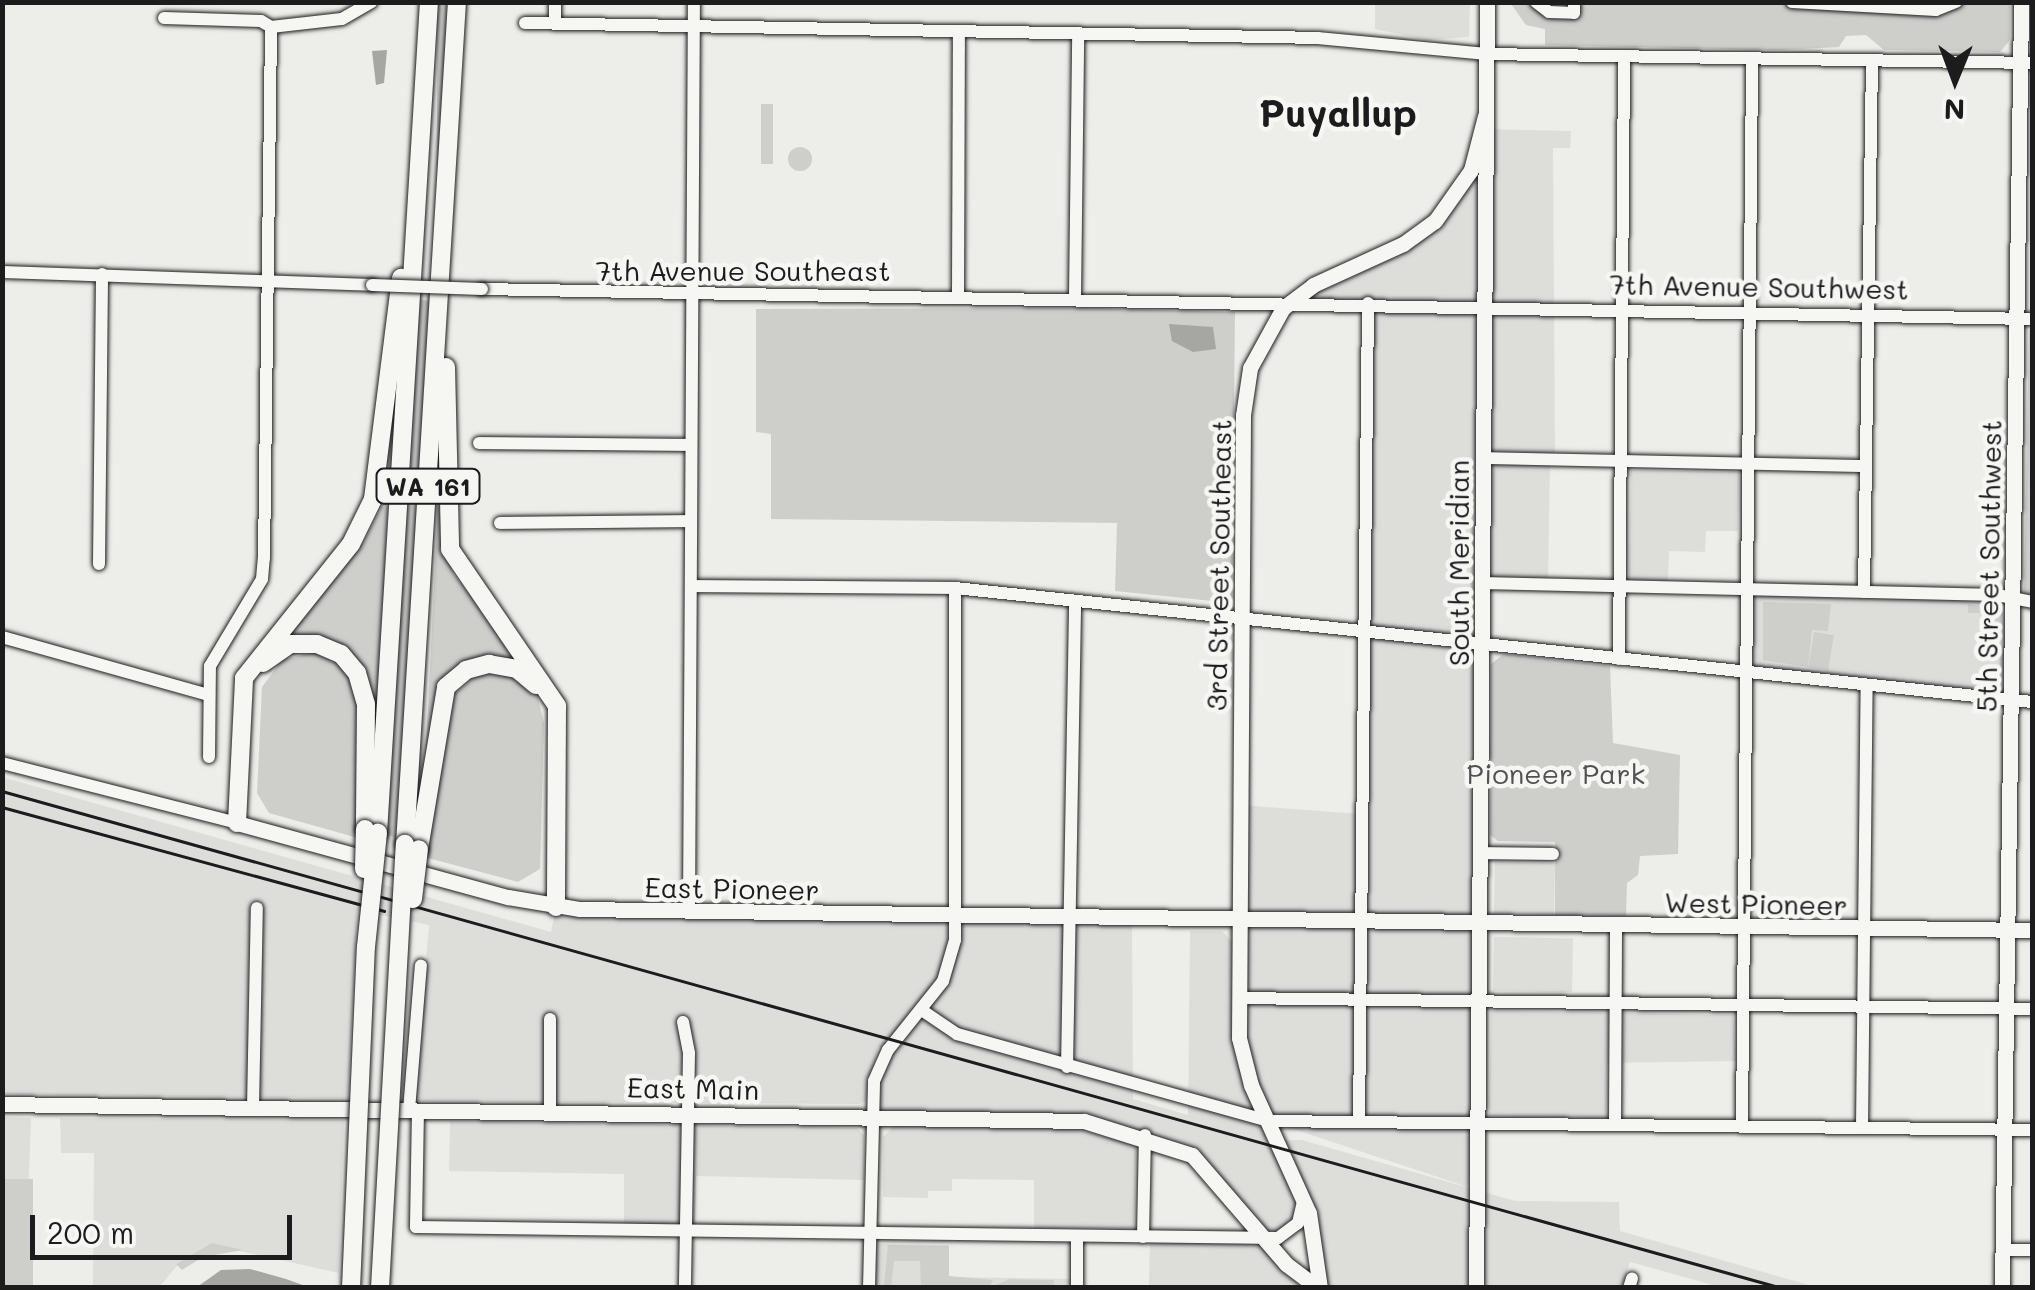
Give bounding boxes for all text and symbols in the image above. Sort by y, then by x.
north arrow [1905,30,2005,130]
district label: Puyallup [1259,90,1417,136]
text: N [1944,92,1965,128]
street label: 7th Avenue Southeast [596,253,890,287]
street label: 7th Avenue Southwest [1609,267,1909,305]
street label: 3rd Street Southeast [1199,419,1237,711]
street label: 5th Street Southwest [1969,420,2007,712]
street label: South Meridian [1441,460,1475,666]
road number: WA 161 [376,466,480,506]
park label: Pioneer Park [1467,756,1645,790]
street label: East Pioneer [644,870,820,906]
street label: West Pioneer [1664,885,1848,921]
street label: East Main [627,1070,759,1106]
scale bar [35,1195,298,1257]
text: 200 m [47,1212,134,1252]

